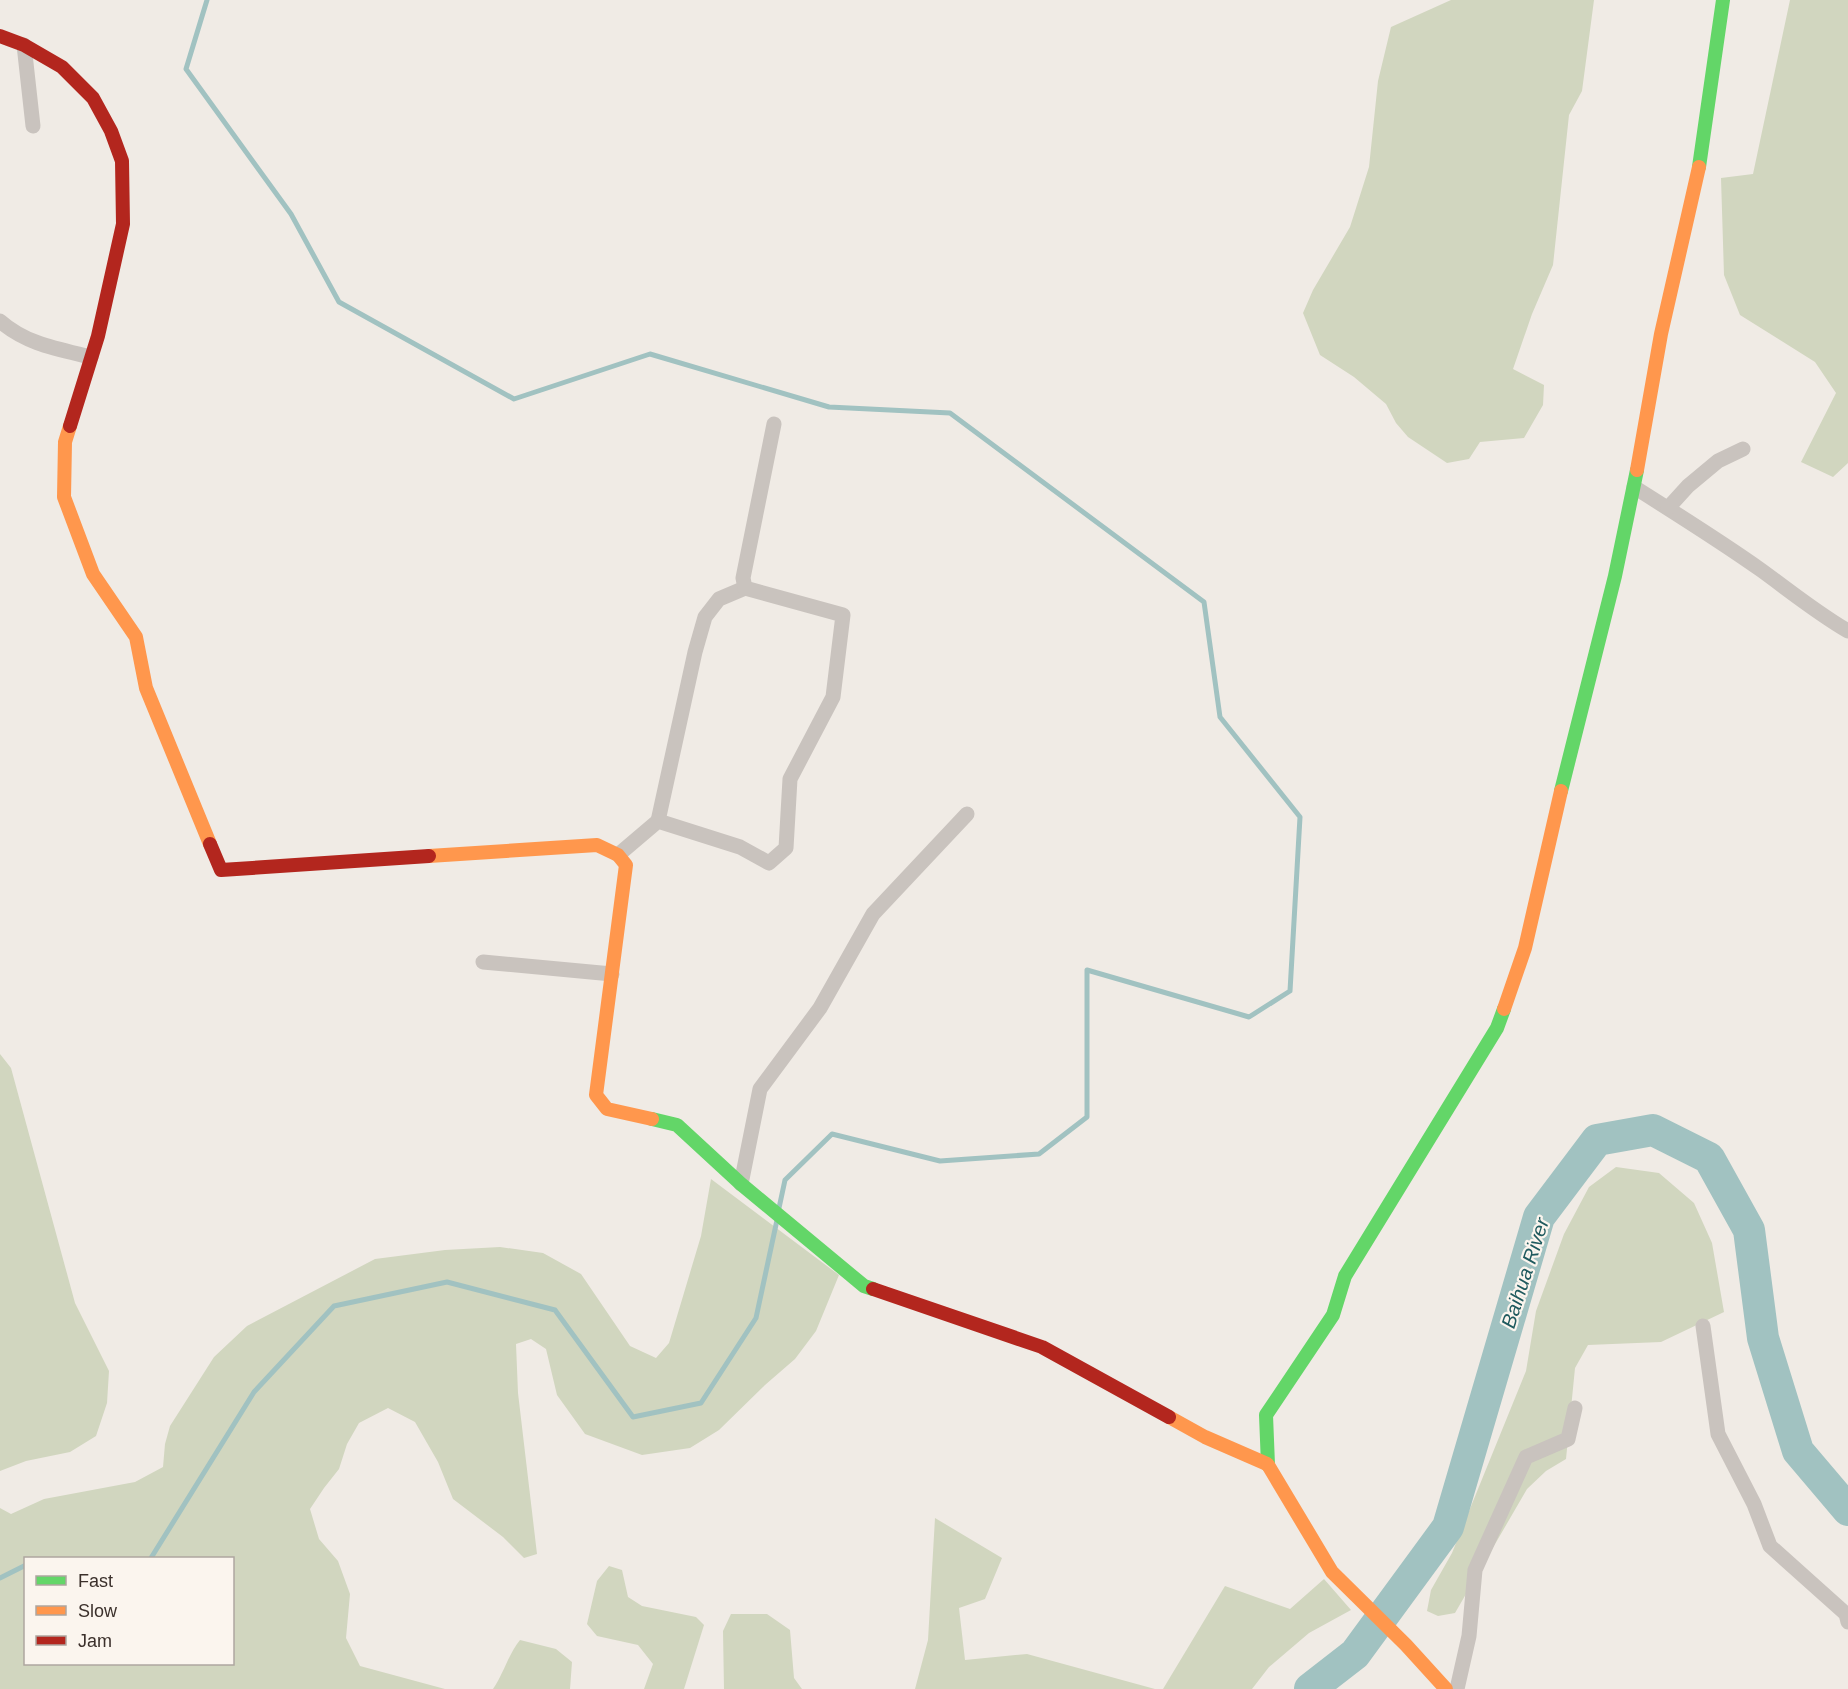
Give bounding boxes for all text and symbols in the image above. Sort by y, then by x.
water label: Baihua River [1497,1214,1554,1331]
legend [24,1557,234,1665]
text: Fast [78,1571,113,1591]
text: Slow [78,1601,118,1621]
text: Jam [78,1631,112,1651]

